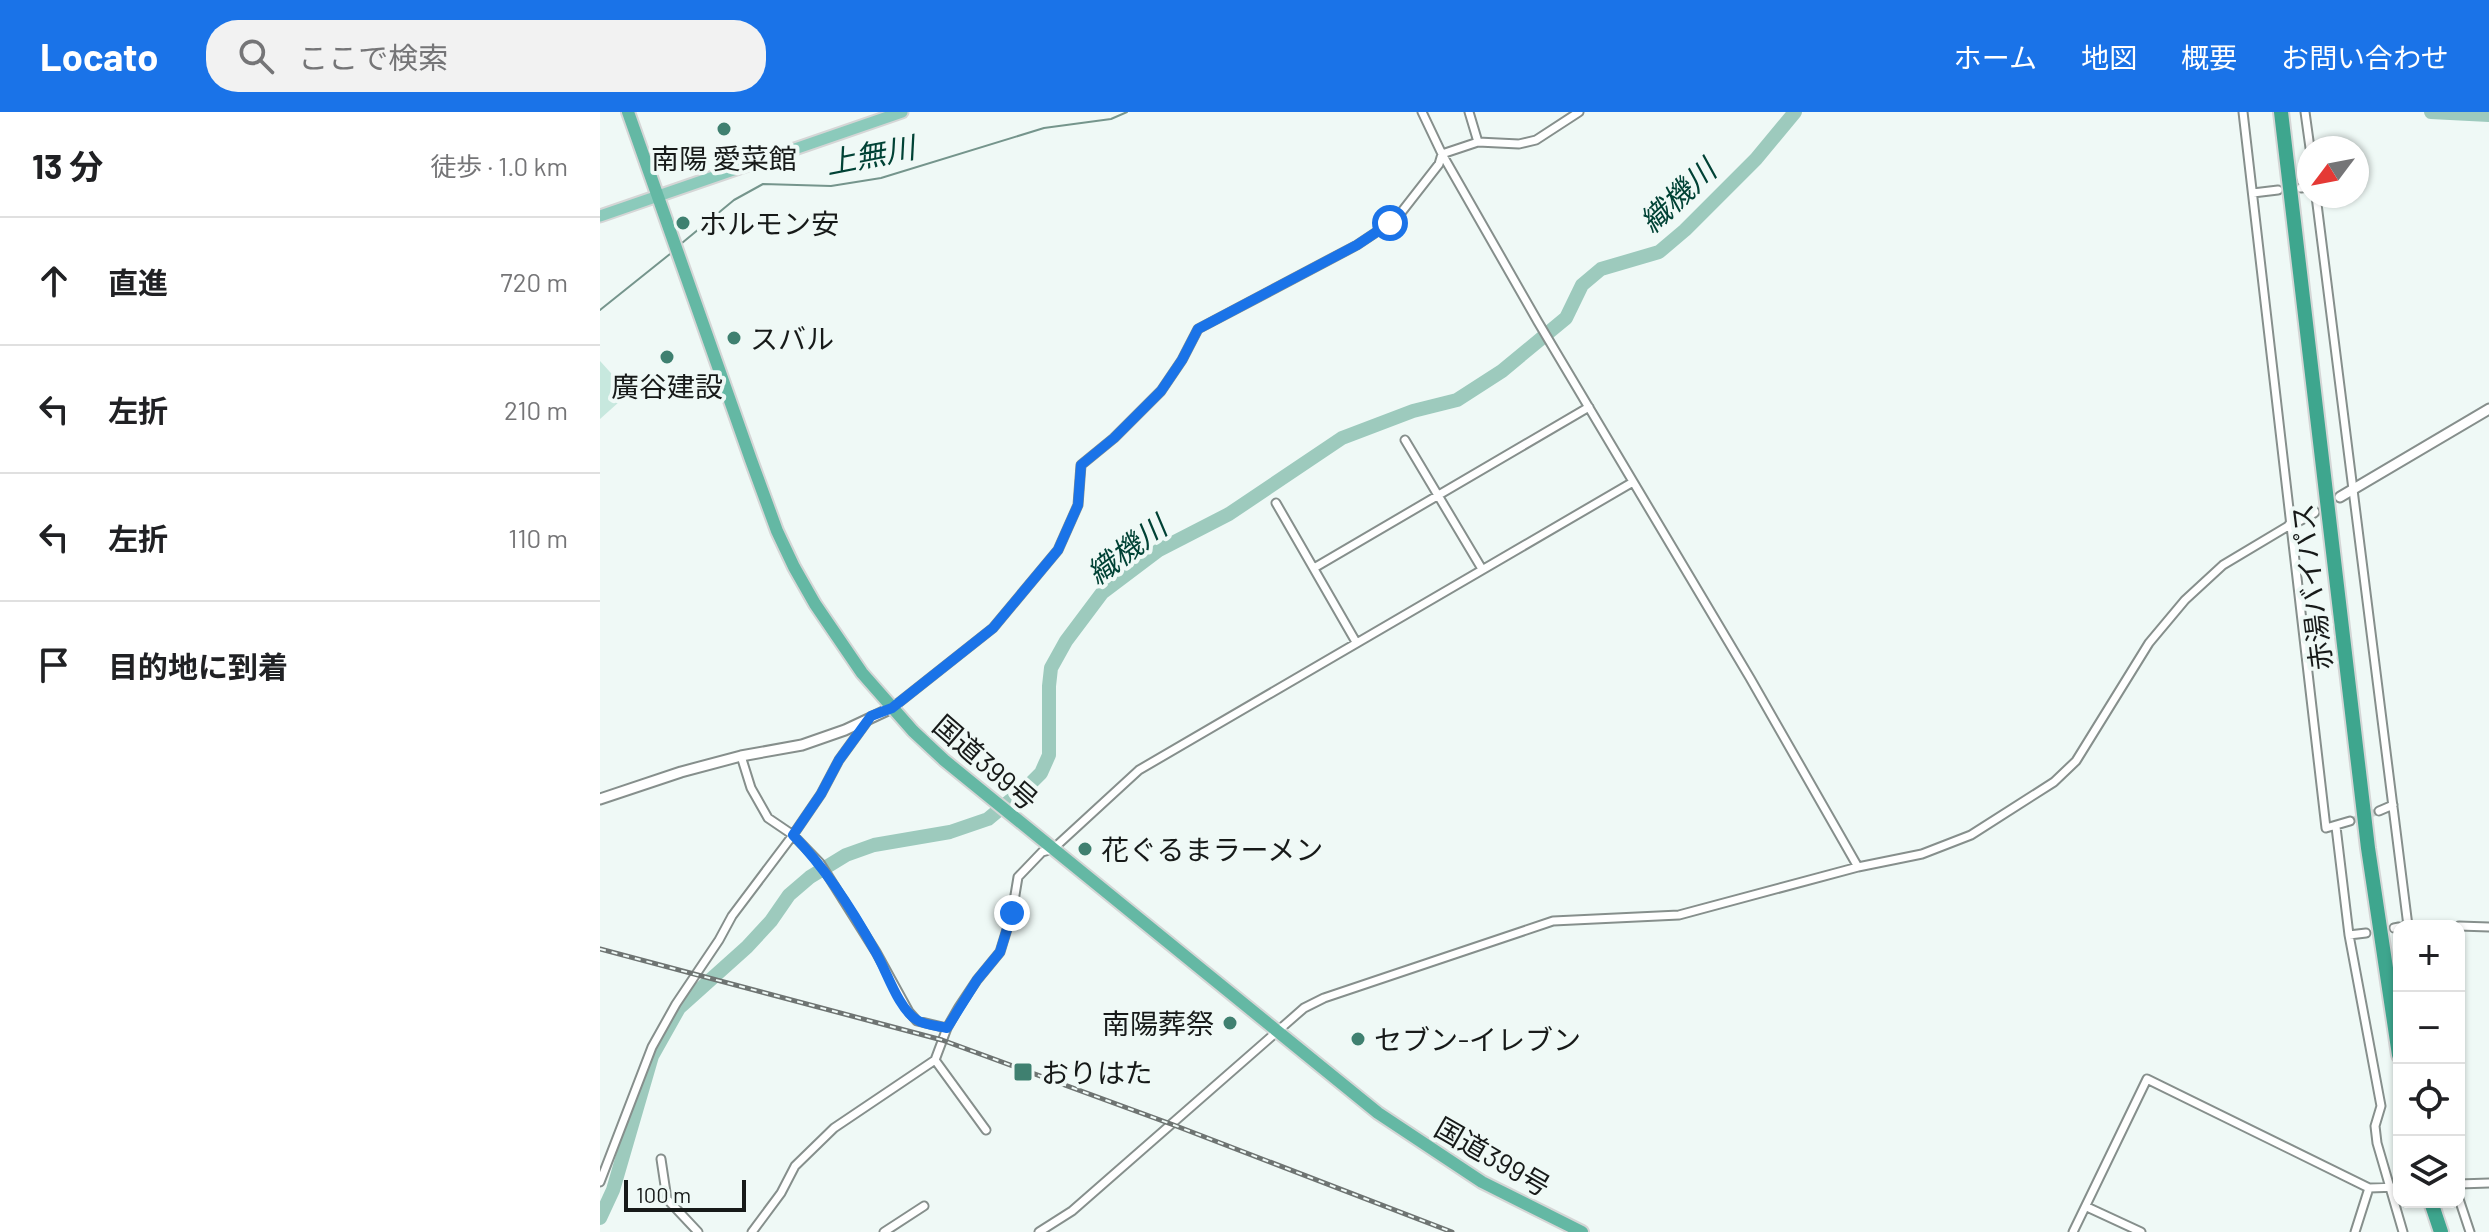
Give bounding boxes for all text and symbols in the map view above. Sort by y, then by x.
search box [206,20,766,92]
text: Locato [40,33,158,79]
icon: search [234,34,278,78]
text: ここで検索 [298,39,448,75]
text: ホーム [1954,40,2037,74]
text: 地図 [2081,40,2137,74]
text: 概要 [2181,40,2237,74]
text: お問い合わせ [2281,40,2449,74]
marker: 南陽 愛菜館 [715,120,733,138]
water label: 上無川 [822,127,921,180]
north arrow [2297,136,2369,208]
place label: 南陽 愛菜館 [651,141,797,175]
text: 13 分 [32,145,103,186]
water label: 織機川 [1632,149,1724,239]
text: 徒歩 · 1.0 km [430,150,568,181]
route start [1372,205,1408,241]
place label: ホルモン安 [699,206,839,240]
marker: ホルモン安 [674,214,692,232]
icon: ahead [32,259,76,303]
text: 直進 [108,264,168,300]
text: 720 m [500,266,568,297]
place label: スバル [750,321,834,355]
marker: スバル [725,329,743,347]
marker: 廣谷建設 [658,348,676,366]
place label: 廣谷建設 [611,369,723,403]
icon: left [32,387,76,431]
text: 左折 [108,392,168,428]
text: 210 m [504,394,568,425]
street label: 赤湯バイパス [2284,502,2338,672]
water label: 織機川 [1079,506,1175,590]
icon: left [32,515,76,559]
text: 左折 [108,520,168,556]
text: 110 m [508,522,568,553]
icon: arrive [32,643,76,687]
text: 目的地に到着 [108,648,288,684]
street label: 国道399号 [927,707,1045,817]
place label: 花ぐるまラーメン [1101,832,1323,866]
marker: 花ぐるまラーメン [1076,840,1094,858]
route end [994,895,1030,931]
map controls [2393,920,2465,1208]
button: + [2393,920,2465,992]
button: − [2393,992,2465,1064]
place label: 南陽葬祭 [1102,1006,1214,1040]
marker: 南陽葬祭 [1221,1014,1239,1032]
place label: セブン-イレブン [1374,1022,1581,1056]
marker: セブン-イレブン [1349,1030,1367,1048]
place label: おりはた [1041,1055,1152,1089]
marker: おりはた [1012,1061,1034,1083]
button: locate [2393,1064,2465,1136]
street label: 国道399号 [1429,1109,1557,1203]
button: layers [2393,1136,2465,1208]
scale bar [624,1176,746,1212]
text: 100 m [636,1181,691,1207]

